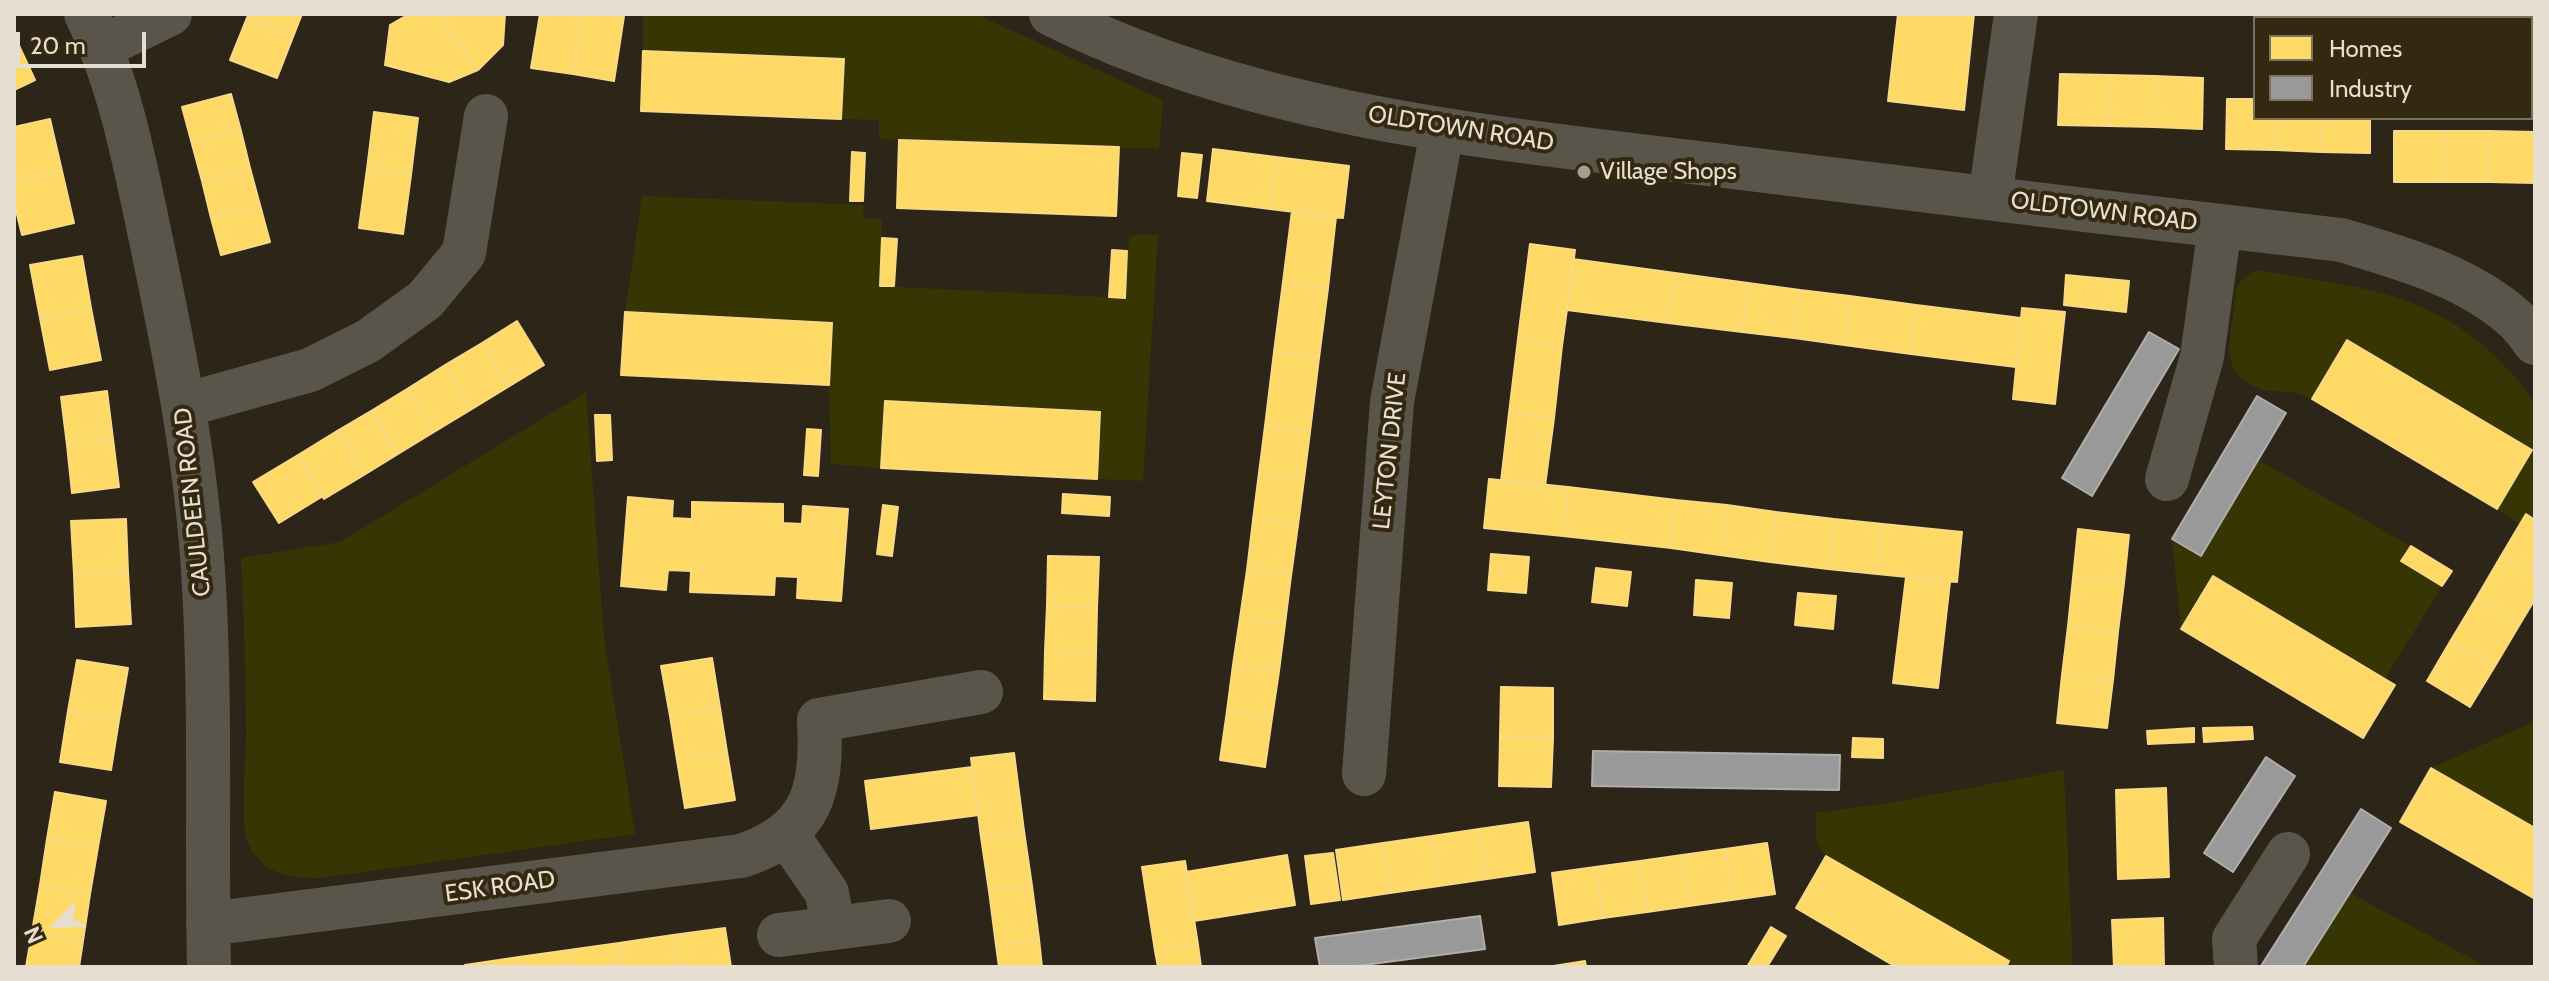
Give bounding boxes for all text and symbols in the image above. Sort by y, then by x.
scale bar [20,16,150,66]
legend [2253,16,2533,120]
text: 20 m [30,31,86,60]
text: Homes [2329,34,2402,63]
text: Industry [2329,74,2412,103]
street label: OLDTOWN ROAD [1366,100,1556,158]
place label: Village Shops [1600,158,1737,186]
marker: Village Shops [1575,163,1593,181]
street label: OLDTOWN ROAD [2009,186,2199,238]
street label: LEYTON DRIVE [1367,371,1413,531]
street label: CAULDEEN ROAD [169,406,217,598]
street label: ESK ROAD [443,865,557,909]
north arrow [16,885,96,965]
text: N [18,922,49,948]

